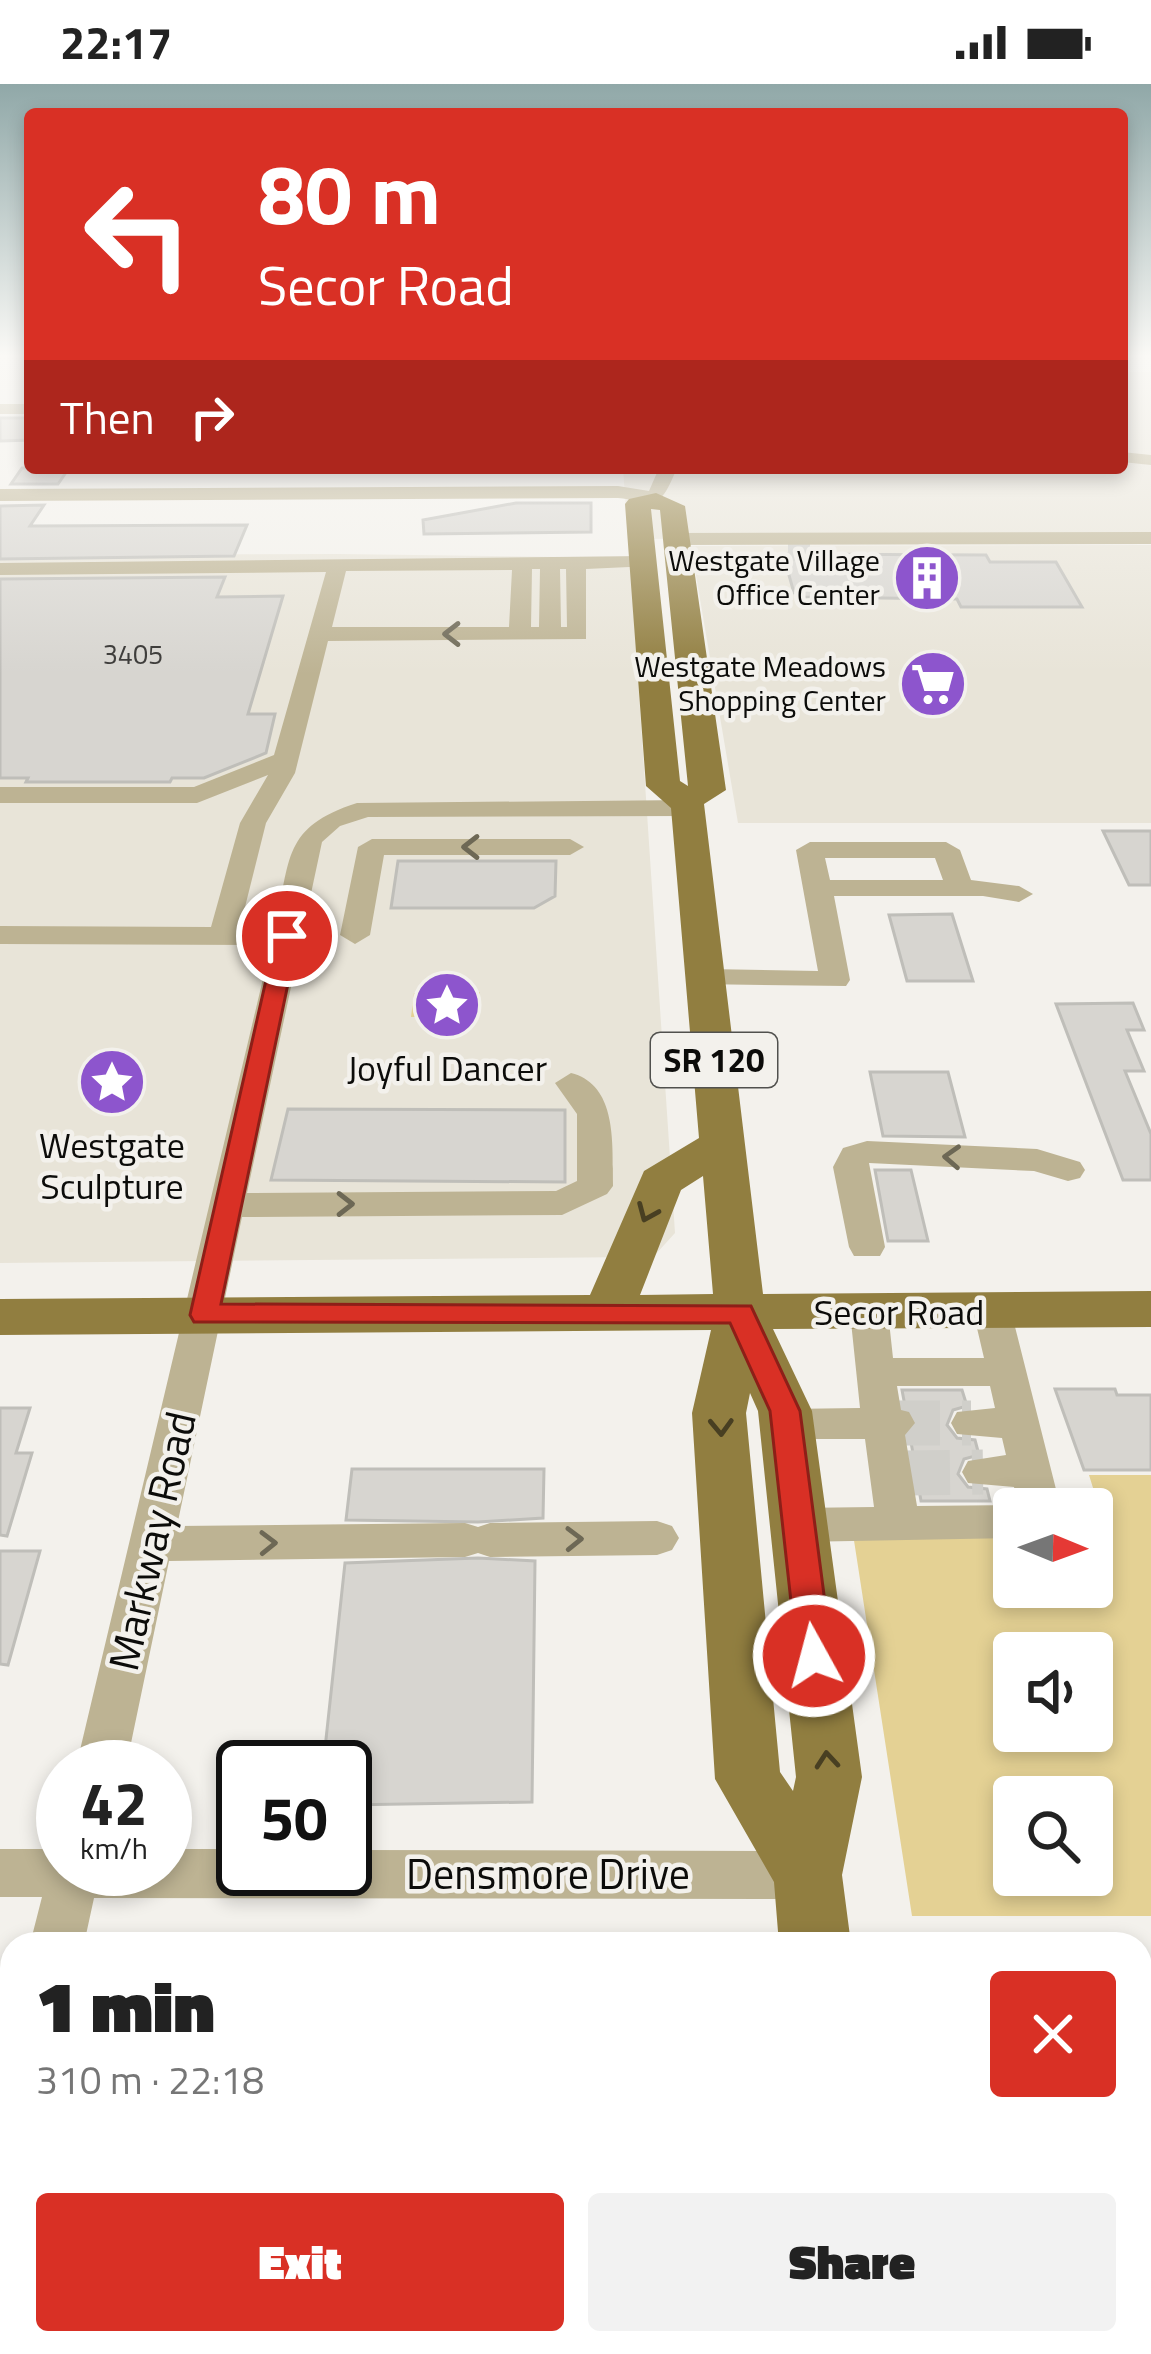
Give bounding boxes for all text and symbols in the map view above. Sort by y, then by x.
text: 22:17 [60,8,172,76]
text: 80 m [258,129,441,257]
icon: left [60,156,216,312]
text: Secor Road [258,244,514,326]
text: Then [60,383,155,451]
icon: right [179,384,245,450]
place label: Westgate Village Office Center [668,537,880,617]
building icon: Westgate Village Office Center [892,543,962,613]
one-way arrow [442,621,460,647]
house number: 3405 [103,633,163,674]
place label: Westgate Meadows Shopping Center [634,643,886,723]
supermarket icon: Westgate Meadows Shopping Center [898,649,968,719]
one-way arrow [461,834,479,860]
pin [236,885,338,987]
icon: arrive [254,903,320,969]
place icon: Joyful Dancer [412,970,482,1040]
road number: SR 120 [651,1033,777,1087]
place label: Joyful Dancer [347,1040,547,1095]
place icon: Westgate Sculpture [77,1047,147,1117]
place label: Westgate Sculpture [39,1117,185,1213]
one-way arrow [942,1145,961,1171]
one-way arrow [337,1191,355,1217]
one-way arrow [637,1201,661,1223]
street label: Secor Road [814,1284,984,1339]
street label: Markway Road [90,1405,212,1677]
one-way arrow [707,1419,733,1437]
north arrow [993,1488,1113,1608]
map controls [993,1488,1113,1896]
one-way arrow [566,1526,584,1552]
one-way arrow [260,1530,278,1556]
position arrow [751,1593,877,1719]
button: sound [993,1632,1113,1752]
speed limit sign: 50 [216,1740,372,1896]
one-way arrow [815,1750,840,1769]
text: 42 [80,1757,148,1848]
button: search [993,1776,1113,1896]
text: km/h [80,1825,148,1871]
street label: Densmore Drive [406,1841,690,1905]
text: 1 min [36,1950,215,2060]
button: close [990,1971,1116,2097]
text: 310 m · 22:18 [36,2050,264,2109]
button: Exit [36,2193,564,2331]
button: Share [588,2193,1116,2331]

